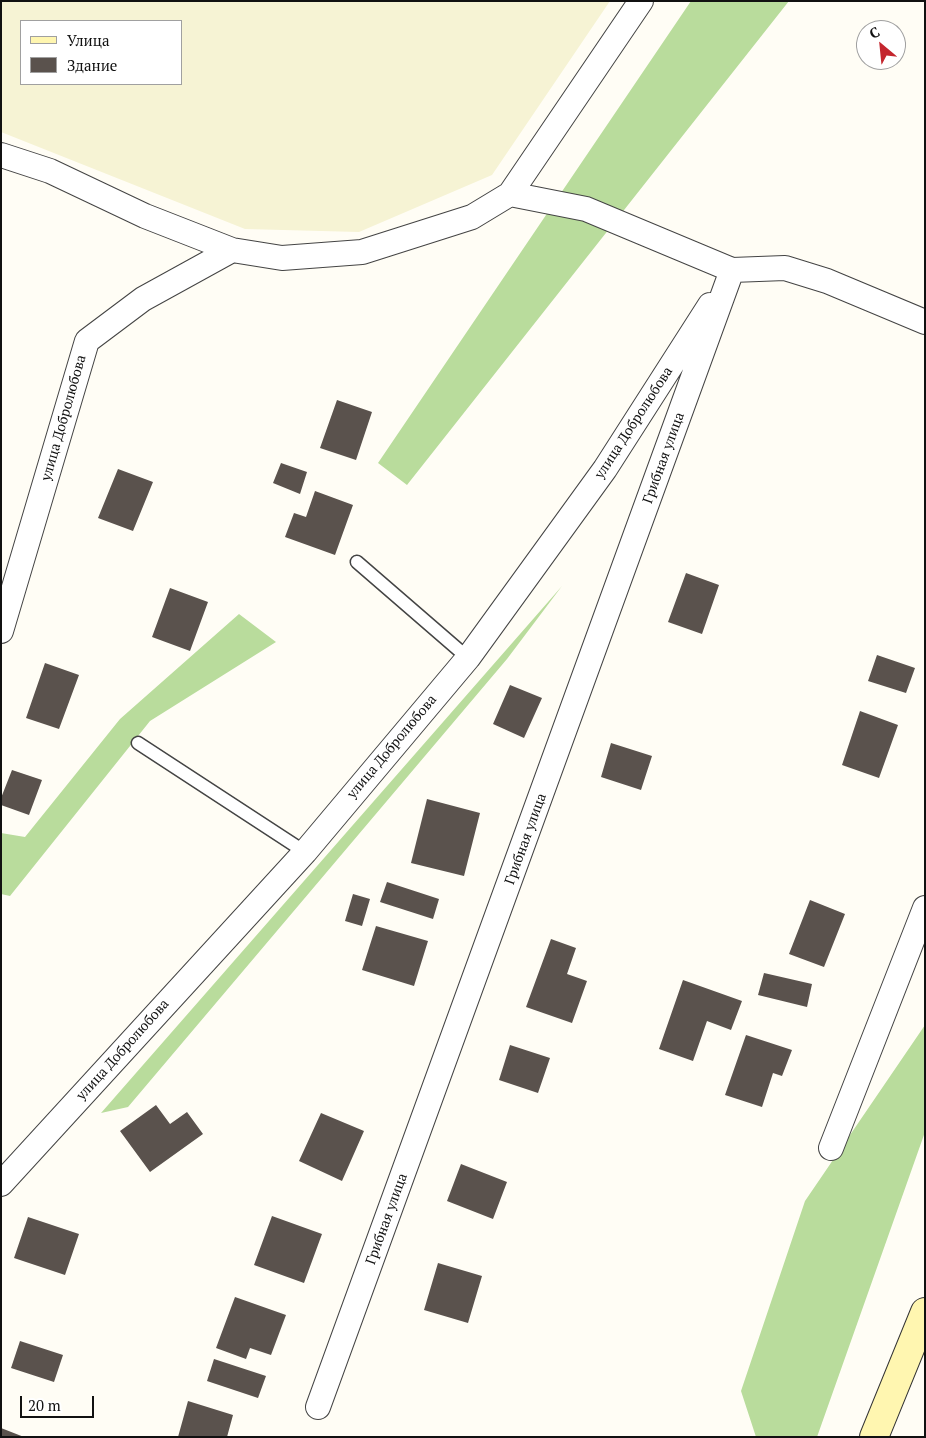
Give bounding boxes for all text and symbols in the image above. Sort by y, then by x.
legend [20,20,182,85]
north arrow [856,20,906,70]
text: С [866,22,883,43]
text: Улица [67,30,110,50]
text: Здание [67,55,117,75]
street label: улица Добролюбова [38,353,90,483]
street label: улица Добролюбова [591,364,677,482]
street label: Грибная улица [640,410,688,506]
street label: улица Добролюбова [344,692,440,802]
street label: Грибная улица [502,791,550,887]
street label: улица Добролюбова [73,996,173,1104]
street label: Грибная улица [363,1171,411,1267]
scale bar [22,1386,96,1418]
text: 20 m [28,1395,61,1415]

